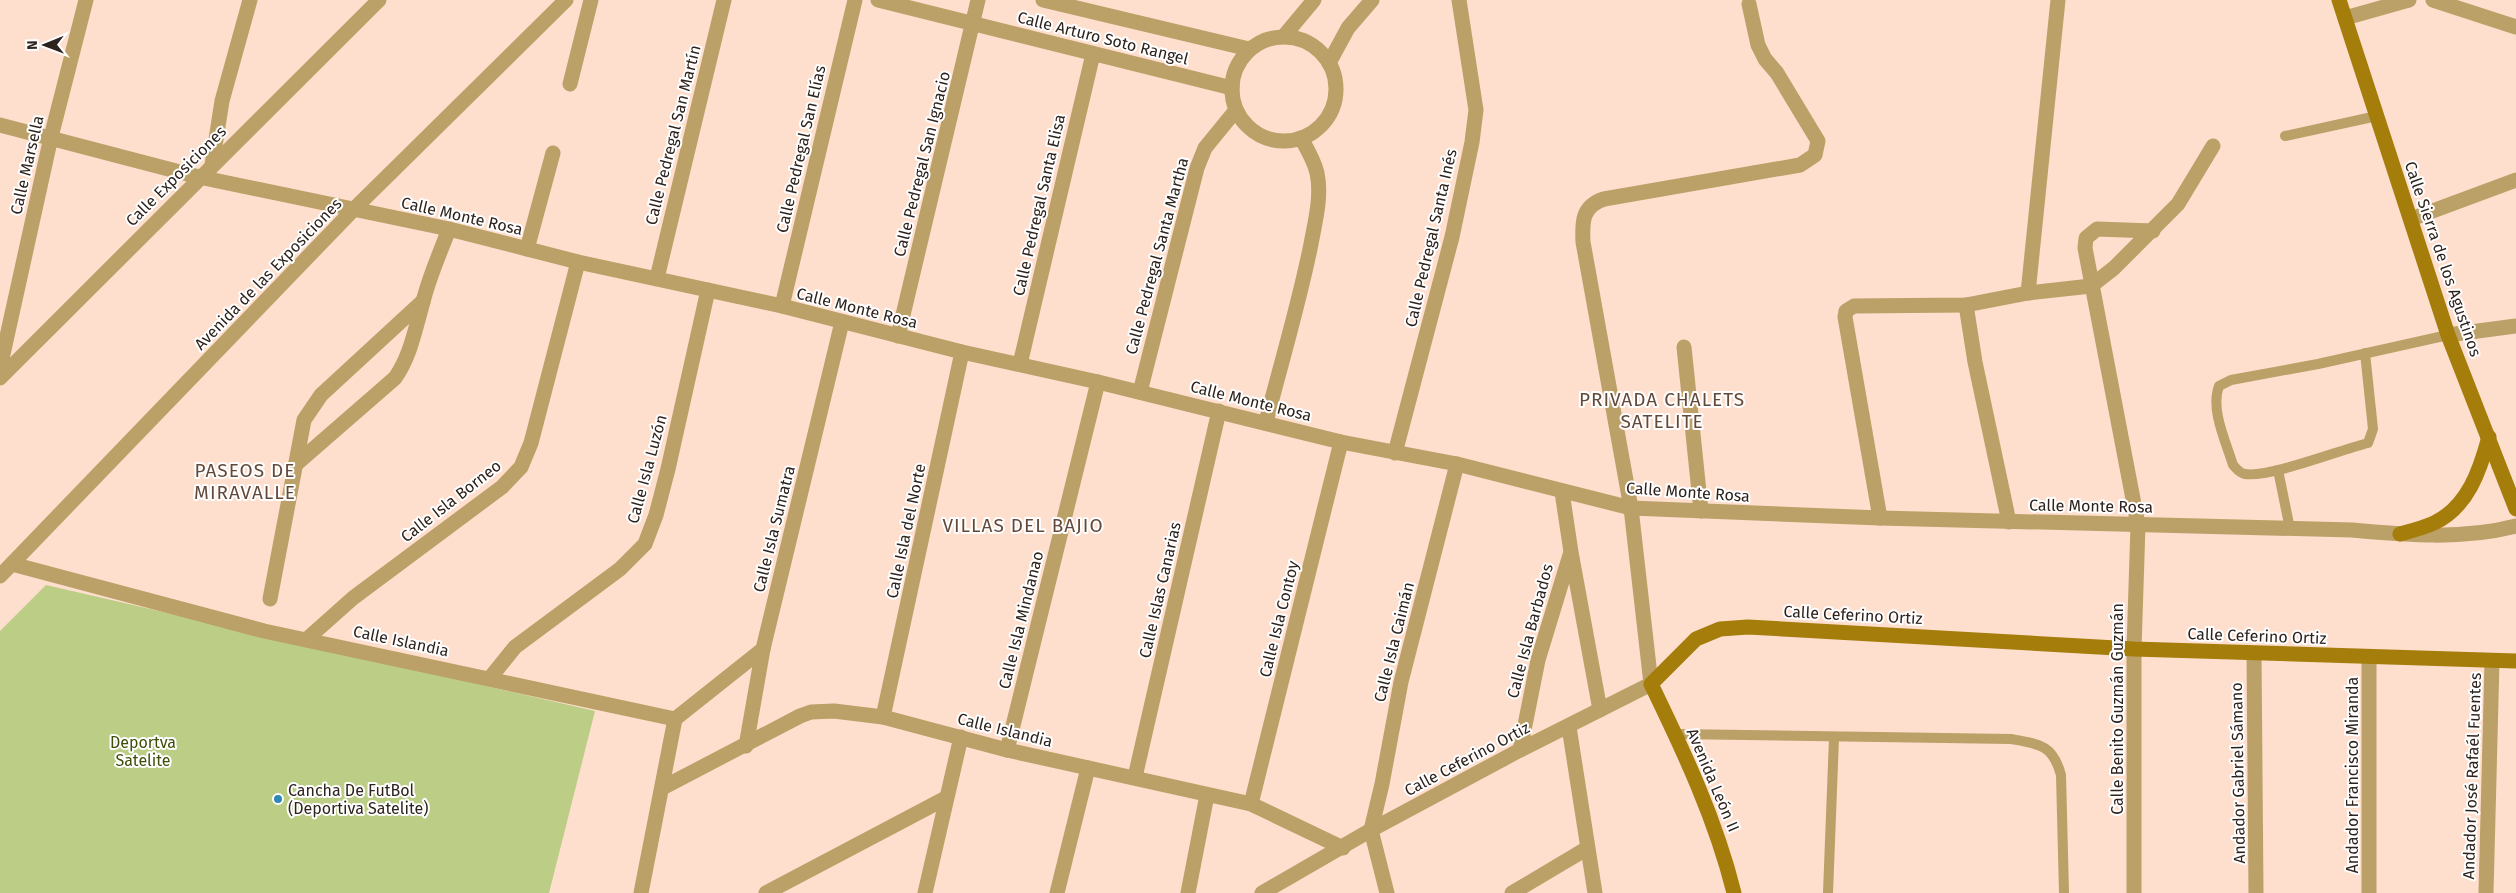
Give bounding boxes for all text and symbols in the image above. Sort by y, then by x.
street label: Calle Arturo Soto Rangel [1016,8,1191,69]
north arrow [20,20,70,70]
text: N [24,40,41,50]
street label: Calle Pedregal San Martín [641,43,705,227]
street label: Calle Pedregal San Elías [772,63,830,235]
street label: Calle Pedregal San Ignacio [890,69,954,259]
street label: Calle Pedregal Santa Elisa [1009,112,1069,298]
street label: Calle Marsella [6,114,48,216]
street label: Calle Exposiciones [122,122,230,230]
street label: Calle Pedregal Santa Inés [1401,147,1461,329]
street label: Calle Pedregal Santa Martha [1122,155,1192,357]
street label: Calle Sierra de los Agustinos [2401,159,2485,359]
street label: Calle Monte Rosa [399,193,525,239]
street label: Avenida de las Exposiciones [190,194,346,354]
street label: Calle Monte Rosa [795,284,919,332]
street label: Calle Monte Rosa [1189,377,1313,425]
district label: PRIVADA CHALETS SATELITE [1579,388,1745,433]
street label: Calle Isla Luzón [623,412,671,526]
street label: Calle Isla Borneo [397,456,505,546]
district label: PASEOS DE MIRAVALLE [194,459,296,504]
street label: Calle Isla del Norte [882,462,930,600]
street label: Calle Isla Sumatra [749,464,799,594]
street label: Calle Monte Rosa [1625,478,1751,506]
street label: Calle Monte Rosa [2029,495,2153,517]
district label: VILLAS DEL BAJIO [942,514,1104,537]
street label: Calle Islas Canarias [1135,520,1185,660]
street label: Calle Isla Mindanao [995,549,1047,691]
street label: Calle Isla Contoy [1255,559,1303,679]
street label: Calle Isla Barbados [1503,562,1557,700]
street label: Calle Isla Caimán [1370,580,1418,704]
street label: Calle Ceferino Ortiz [1783,602,1923,628]
street label: Calle Benito Guzmán Guzmán [2108,603,2127,815]
street label: Calle Islandia [351,622,451,660]
street label: Calle Ceferino Ortiz [2187,624,2327,648]
street label: Andador José Rafaél Fuentes [2459,672,2485,880]
street label: Andador Francisco Miranda [2343,677,2362,873]
street label: Andador Gabriel Sámano [2227,682,2249,864]
street label: Calle Islandia [956,709,1054,751]
street label: Calle Ceferino Ortiz [1401,718,1533,800]
street label: Avenida León II [1683,725,1743,835]
park label: Deportva Satelite [110,733,176,770]
place label: Cancha De FutBol (Deportiva Satelite) [288,781,428,818]
marker: Cancha De FutBol (Deportiva Satelite) [272,793,284,805]

